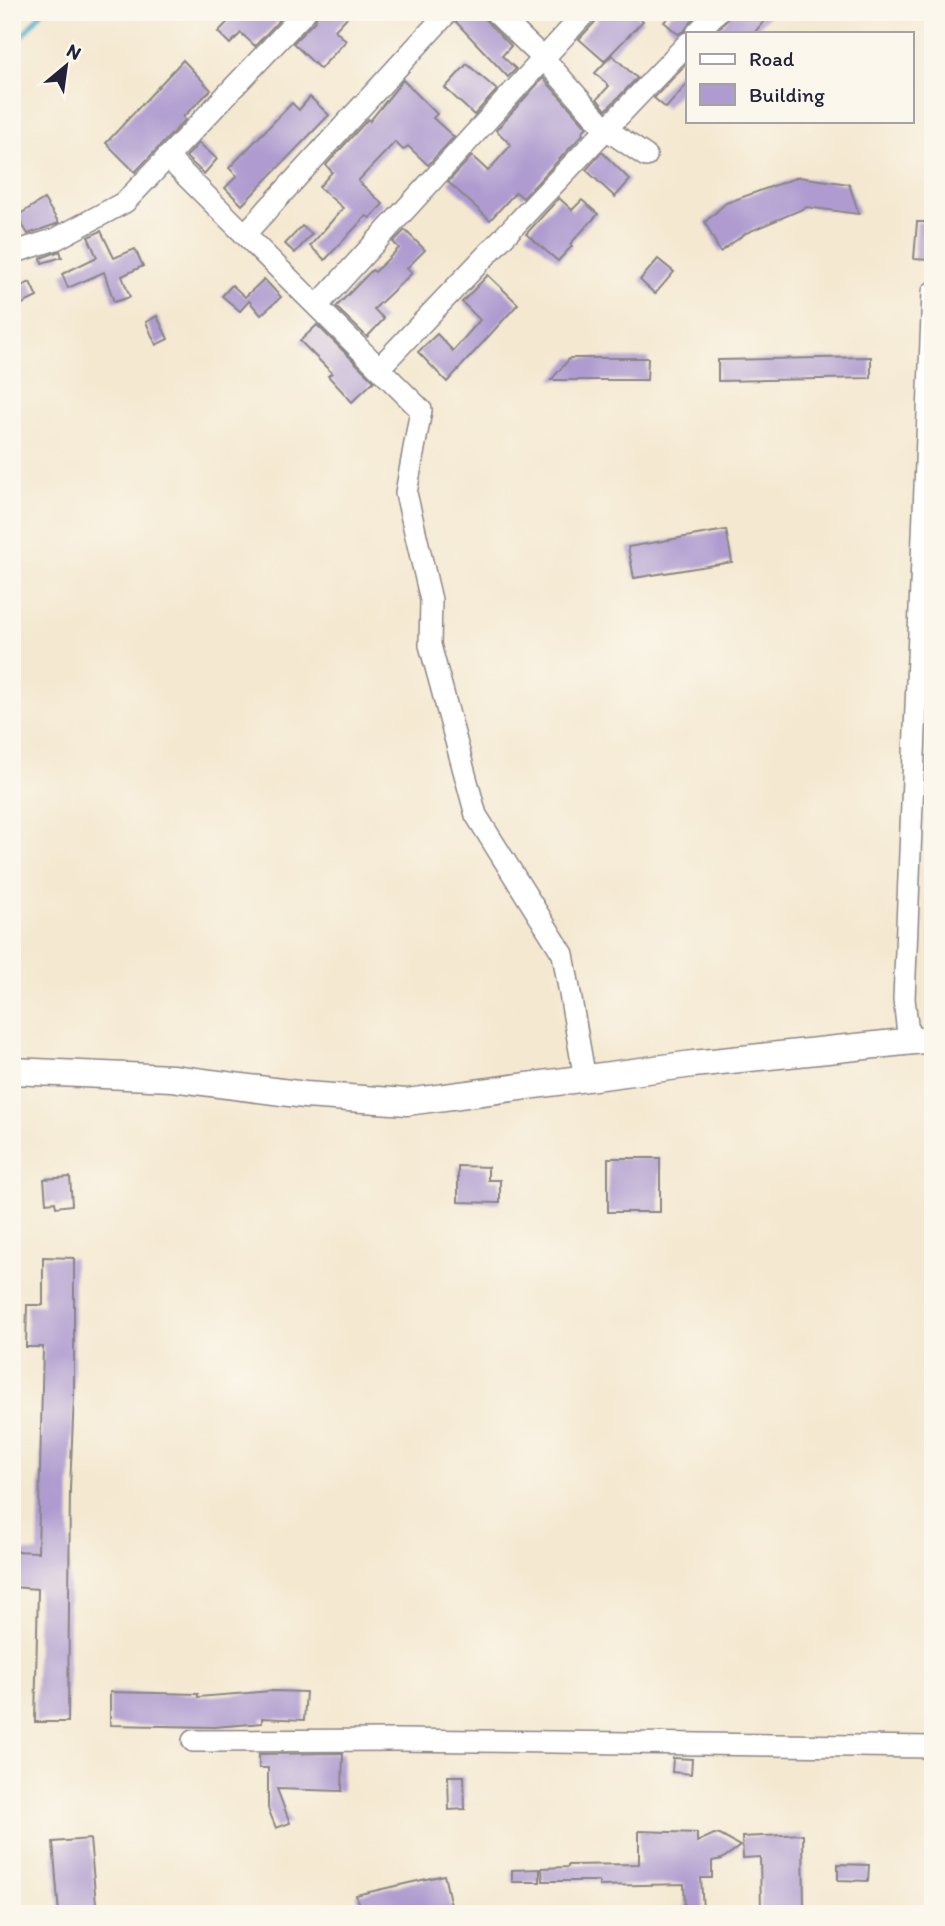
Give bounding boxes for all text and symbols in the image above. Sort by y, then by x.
north arrow [32,32,102,102]
legend [686,32,914,122]
text: N [63,38,85,65]
text: Road [749,46,795,71]
text: Building [749,82,825,107]

